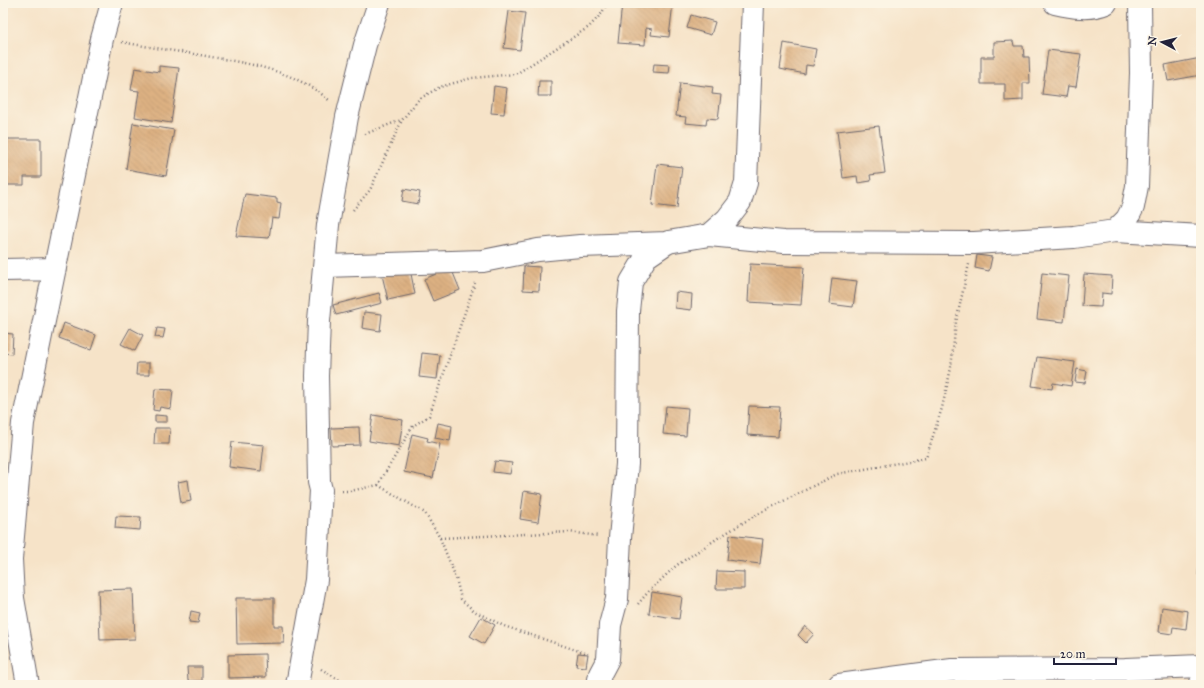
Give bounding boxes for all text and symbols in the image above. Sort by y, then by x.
north arrow [1142,22,1182,62]
text: N [1146,35,1160,46]
scale bar [1054,640,1116,666]
text: 20 m [1060,647,1086,661]

